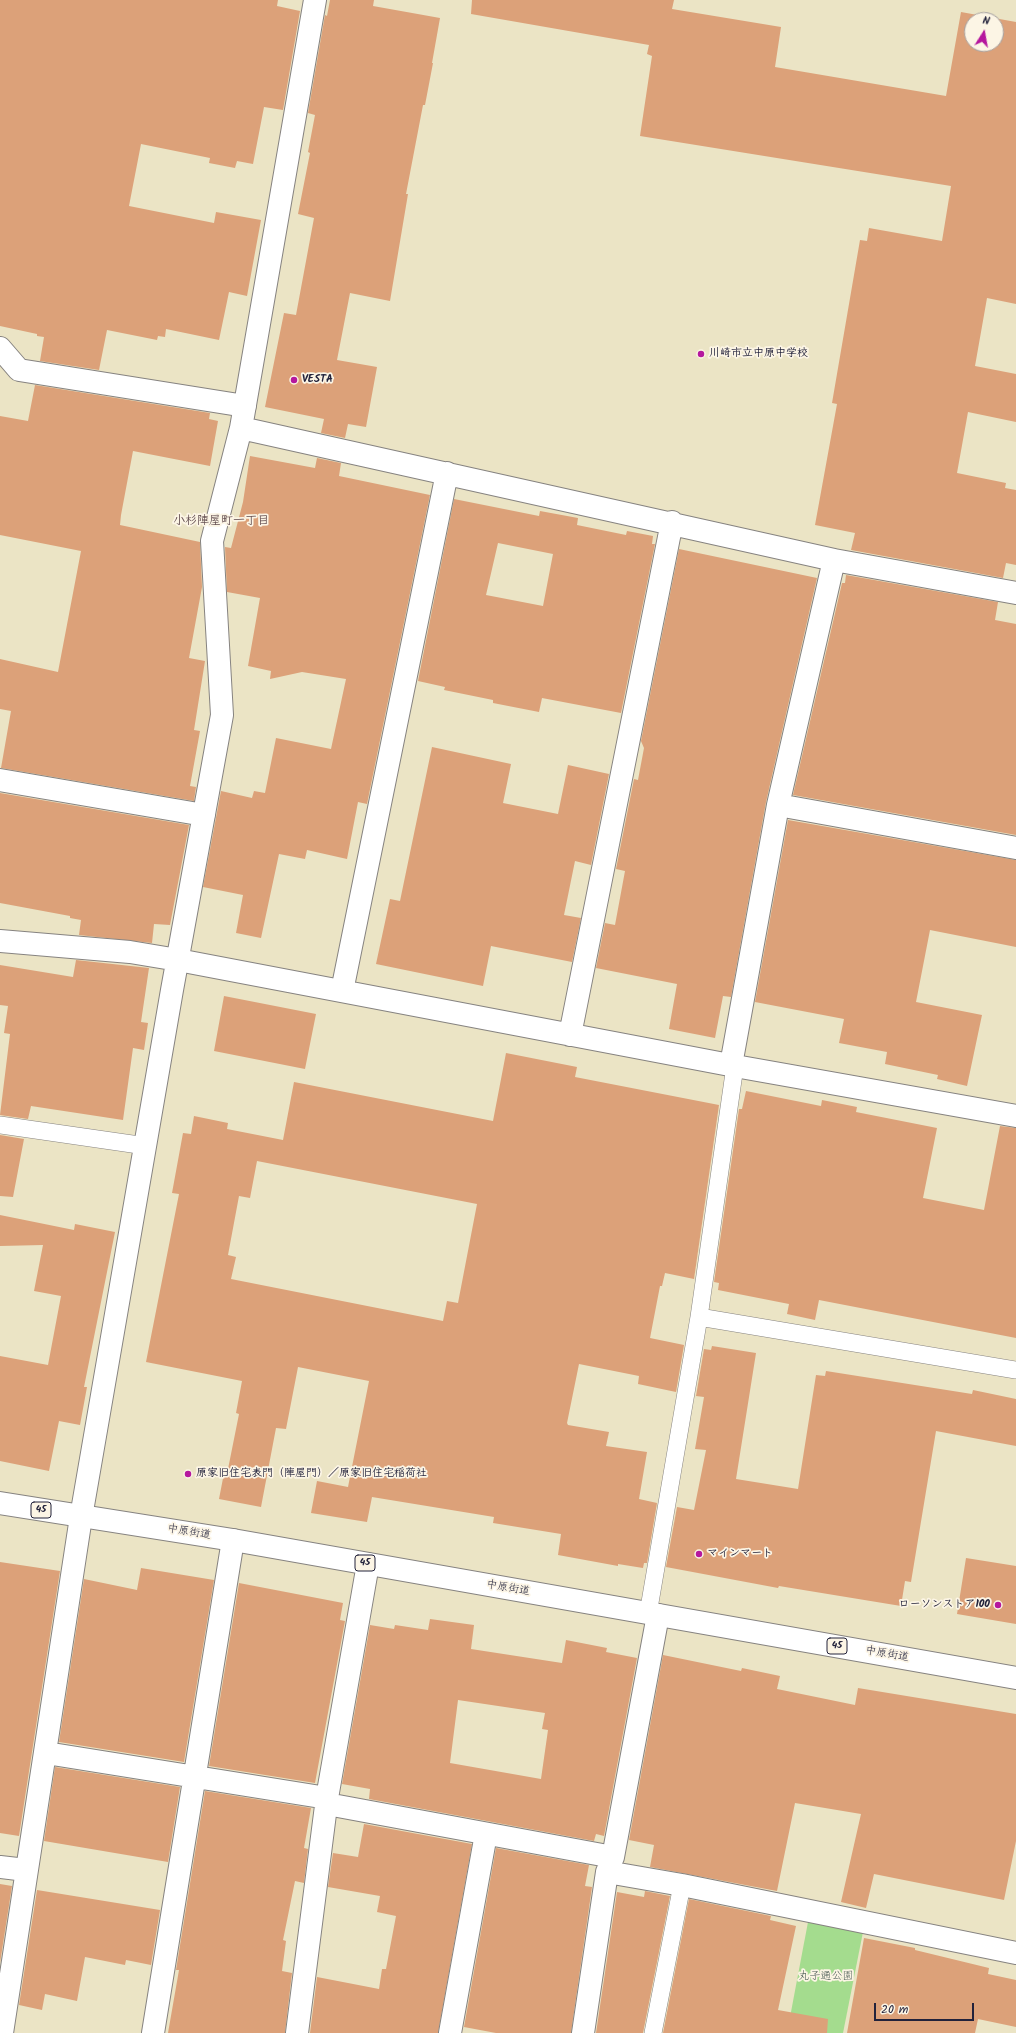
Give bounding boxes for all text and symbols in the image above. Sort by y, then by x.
north arrow [964,12,1004,52]
text: N [981,12,991,31]
place label: 川崎市立中原中学校 [709,347,808,361]
marker: 川崎市立中原中学校 [696,349,706,359]
place label: VESTA [302,373,333,387]
marker: VESTA [289,375,299,385]
district label: 小杉陣屋町一丁目 [173,515,269,529]
place label: 原家旧住宅表門（陣屋門）／原家旧住宅稲荷社 [196,1467,427,1481]
marker: 原家旧住宅表門（陣屋門）／原家旧住宅稲荷社 [183,1469,193,1479]
road number: 45 [31,1502,51,1518]
street label: 中原街道 [166,1523,212,1543]
place label: マインマート [707,1547,773,1561]
marker: マインマート [694,1549,704,1559]
road number: 45 [355,1555,375,1571]
street label: 中原街道 [485,1579,531,1599]
place label: ローソンストア100 [898,1598,990,1612]
marker: ローソンストア100 [993,1600,1003,1610]
road number: 45 [827,1638,847,1654]
street label: 中原街道 [864,1645,910,1665]
park label: 丸子通公園 [799,1970,853,1984]
scale bar [876,1995,976,2021]
text: 20 m [881,2000,908,2019]

